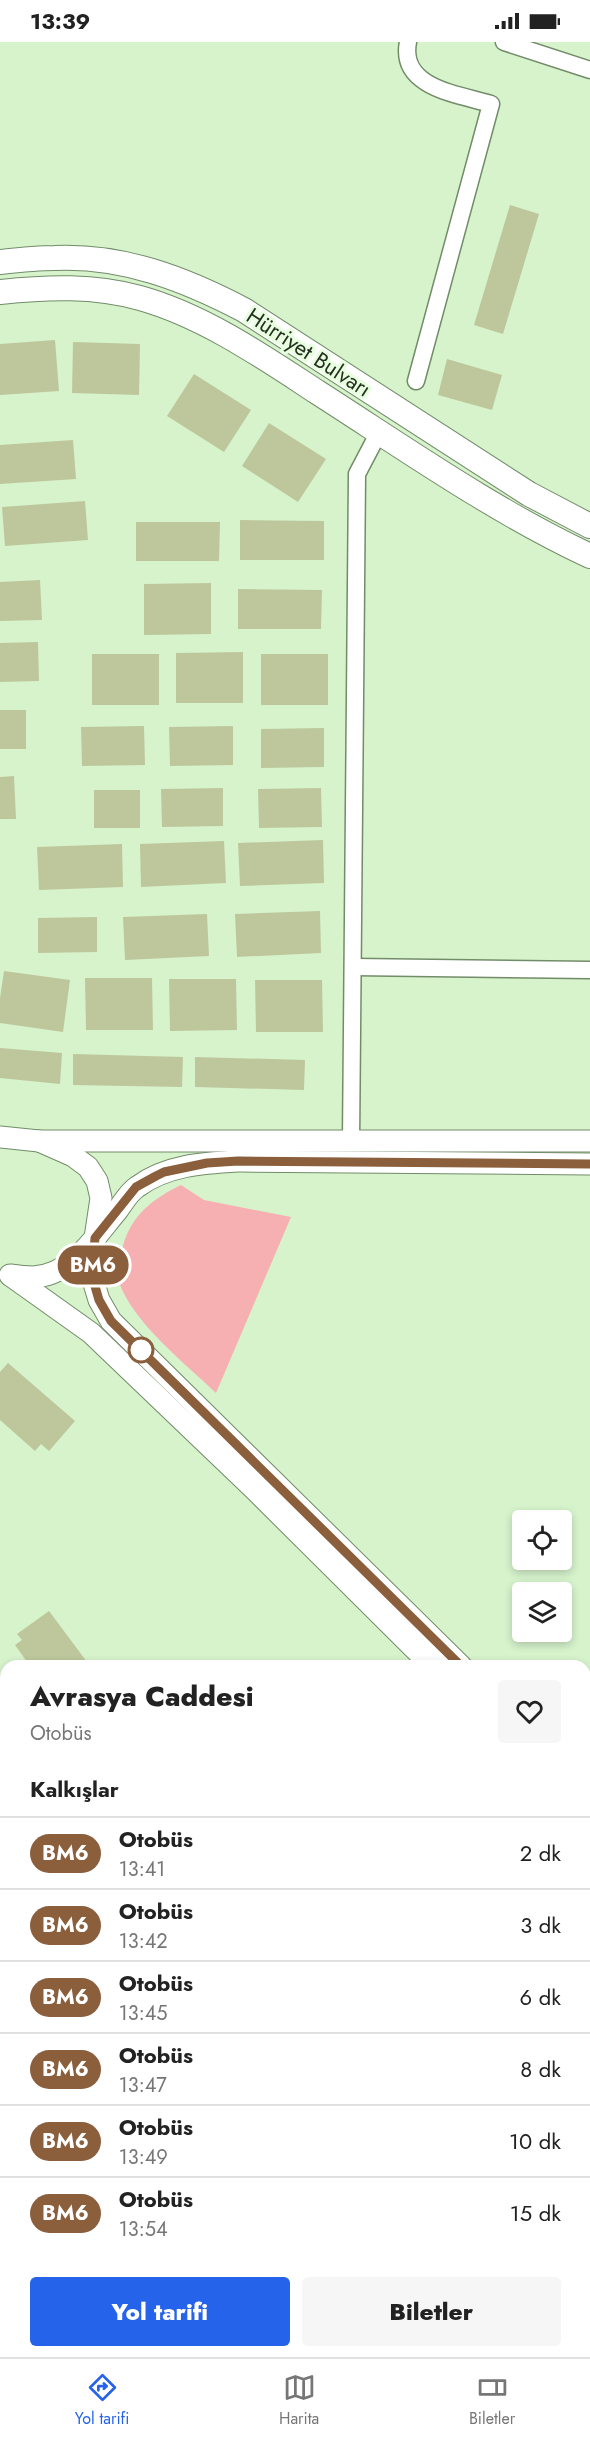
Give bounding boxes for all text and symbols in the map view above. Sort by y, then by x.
text: 13:39 [30,5,90,37]
street label: Hürriyet Bulvarı [240,300,378,404]
line badge: BM6 [58,1246,128,1284]
text: BM6 [70,1250,116,1280]
unlabelled marker [128,1337,154,1363]
map controls [512,1510,572,1642]
button: locate [512,1510,572,1570]
button: layers [512,1582,572,1642]
text: Avrasya Caddesi [30,1676,254,1717]
button: heart [498,1680,561,1743]
text: Otobüs [30,1719,91,1748]
text: Kalkışlar [30,1773,119,1805]
text: Otobüs [119,1823,193,1855]
text: 2 dk [520,1837,561,1869]
text: BM6 [42,1838,89,1868]
text: 13:41 [119,1855,165,1884]
text: Otobüs [119,1895,193,1927]
text: 3 dk [520,1909,561,1941]
text: BM6 [42,1910,89,1940]
text: 13:42 [119,1927,168,1956]
text: Otobüs [119,1967,193,1999]
text: 6 dk [520,1981,561,2013]
text: BM6 [42,1982,89,2012]
text: 13:45 [119,1999,168,2028]
text: Otobüs [119,2039,193,2071]
text: 8 dk [520,2053,561,2085]
text: BM6 [42,2054,89,2084]
text: 13:47 [119,2071,167,2100]
text: Otobüs [119,2111,193,2143]
text: 10 dk [509,2125,561,2157]
text: BM6 [42,2126,89,2156]
text: 13:49 [119,2143,168,2172]
text: Otobüs [119,2183,193,2215]
text: 15 dk [510,2197,561,2229]
text: BM6 [42,2198,89,2228]
text: 13:54 [119,2215,168,2244]
button: Yol tarifi [30,2277,290,2346]
button: Biletler [302,2277,561,2346]
tab: Yol tarifi [75,2371,129,2430]
tab: Harita [279,2371,319,2430]
tab: Biletler [469,2371,515,2430]

